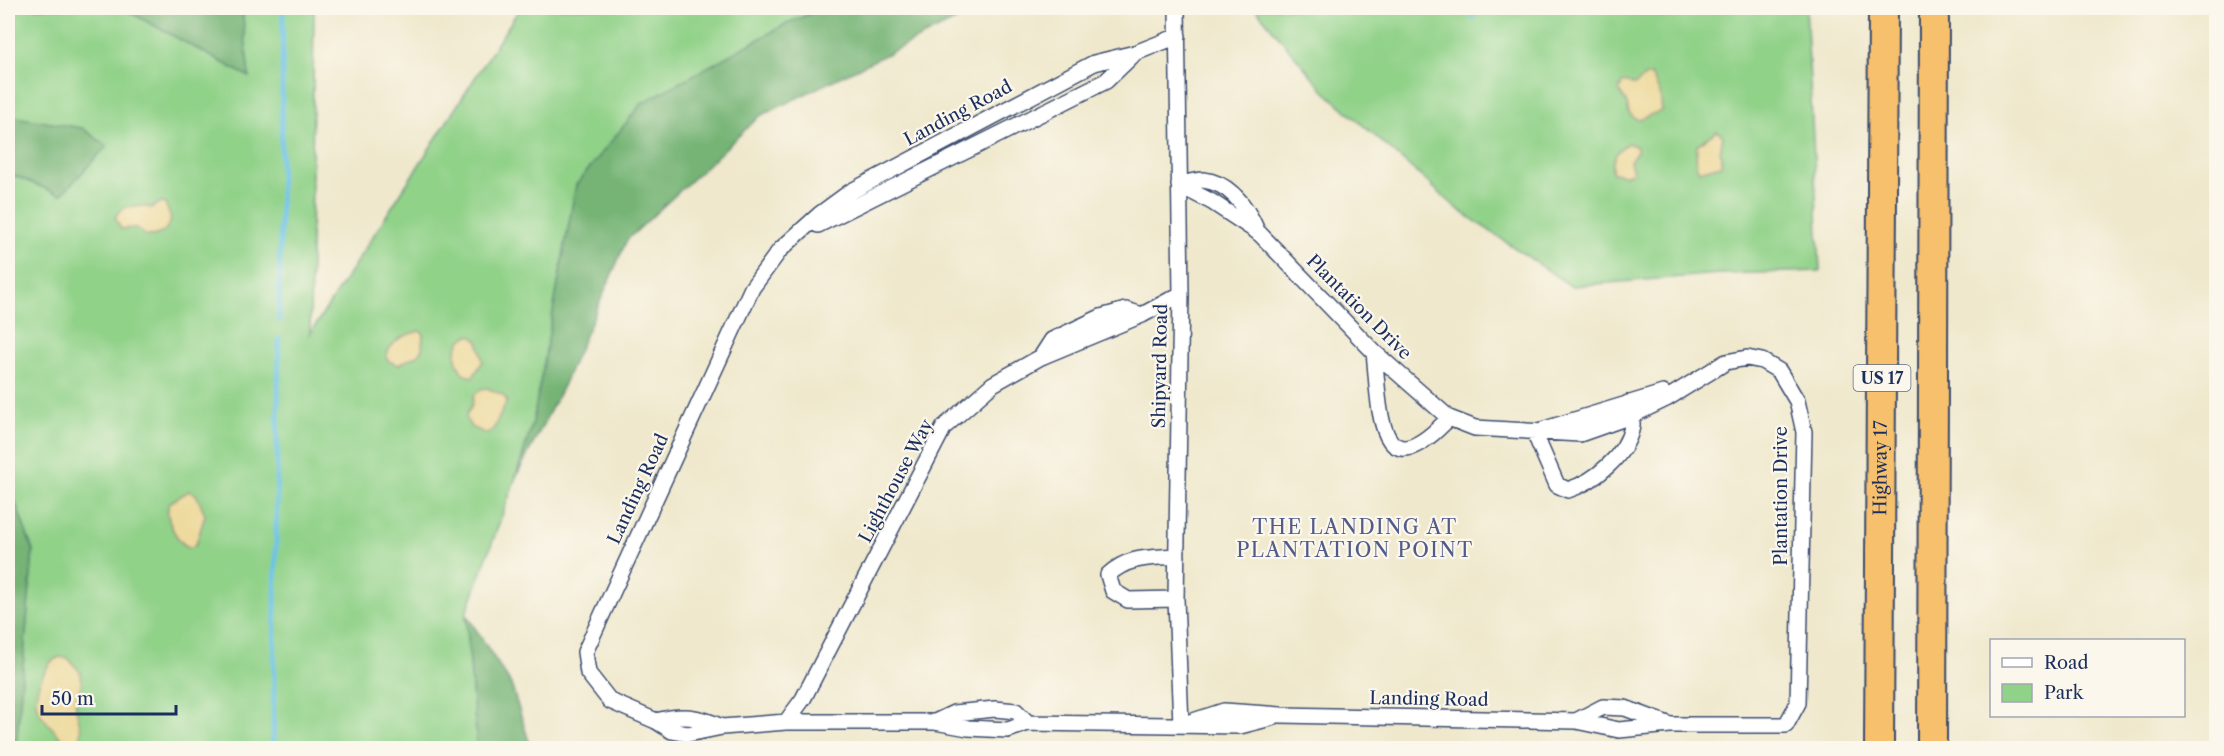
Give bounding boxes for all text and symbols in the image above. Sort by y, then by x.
street label: Landing Road [900,75,1016,151]
street label: Plantation Drive [1302,250,1416,364]
street label: Shipyard Road [1148,303,1172,429]
road number: US 17 [1854,365,1910,391]
street label: Lighthouse Way [854,415,938,547]
street label: Highway 17 [1869,420,1892,516]
street label: Plantation Drive [1770,426,1792,566]
street label: Landing Road [603,430,673,548]
district label: THE LANDING AT PLANTATION POINT [1236,515,1474,562]
legend [1990,639,2185,717]
text: Road [2044,652,2089,674]
scale bar [42,678,176,716]
text: Park [2044,682,2085,704]
street label: Landing Road [1369,687,1489,711]
text: 50 m [51,688,94,710]

